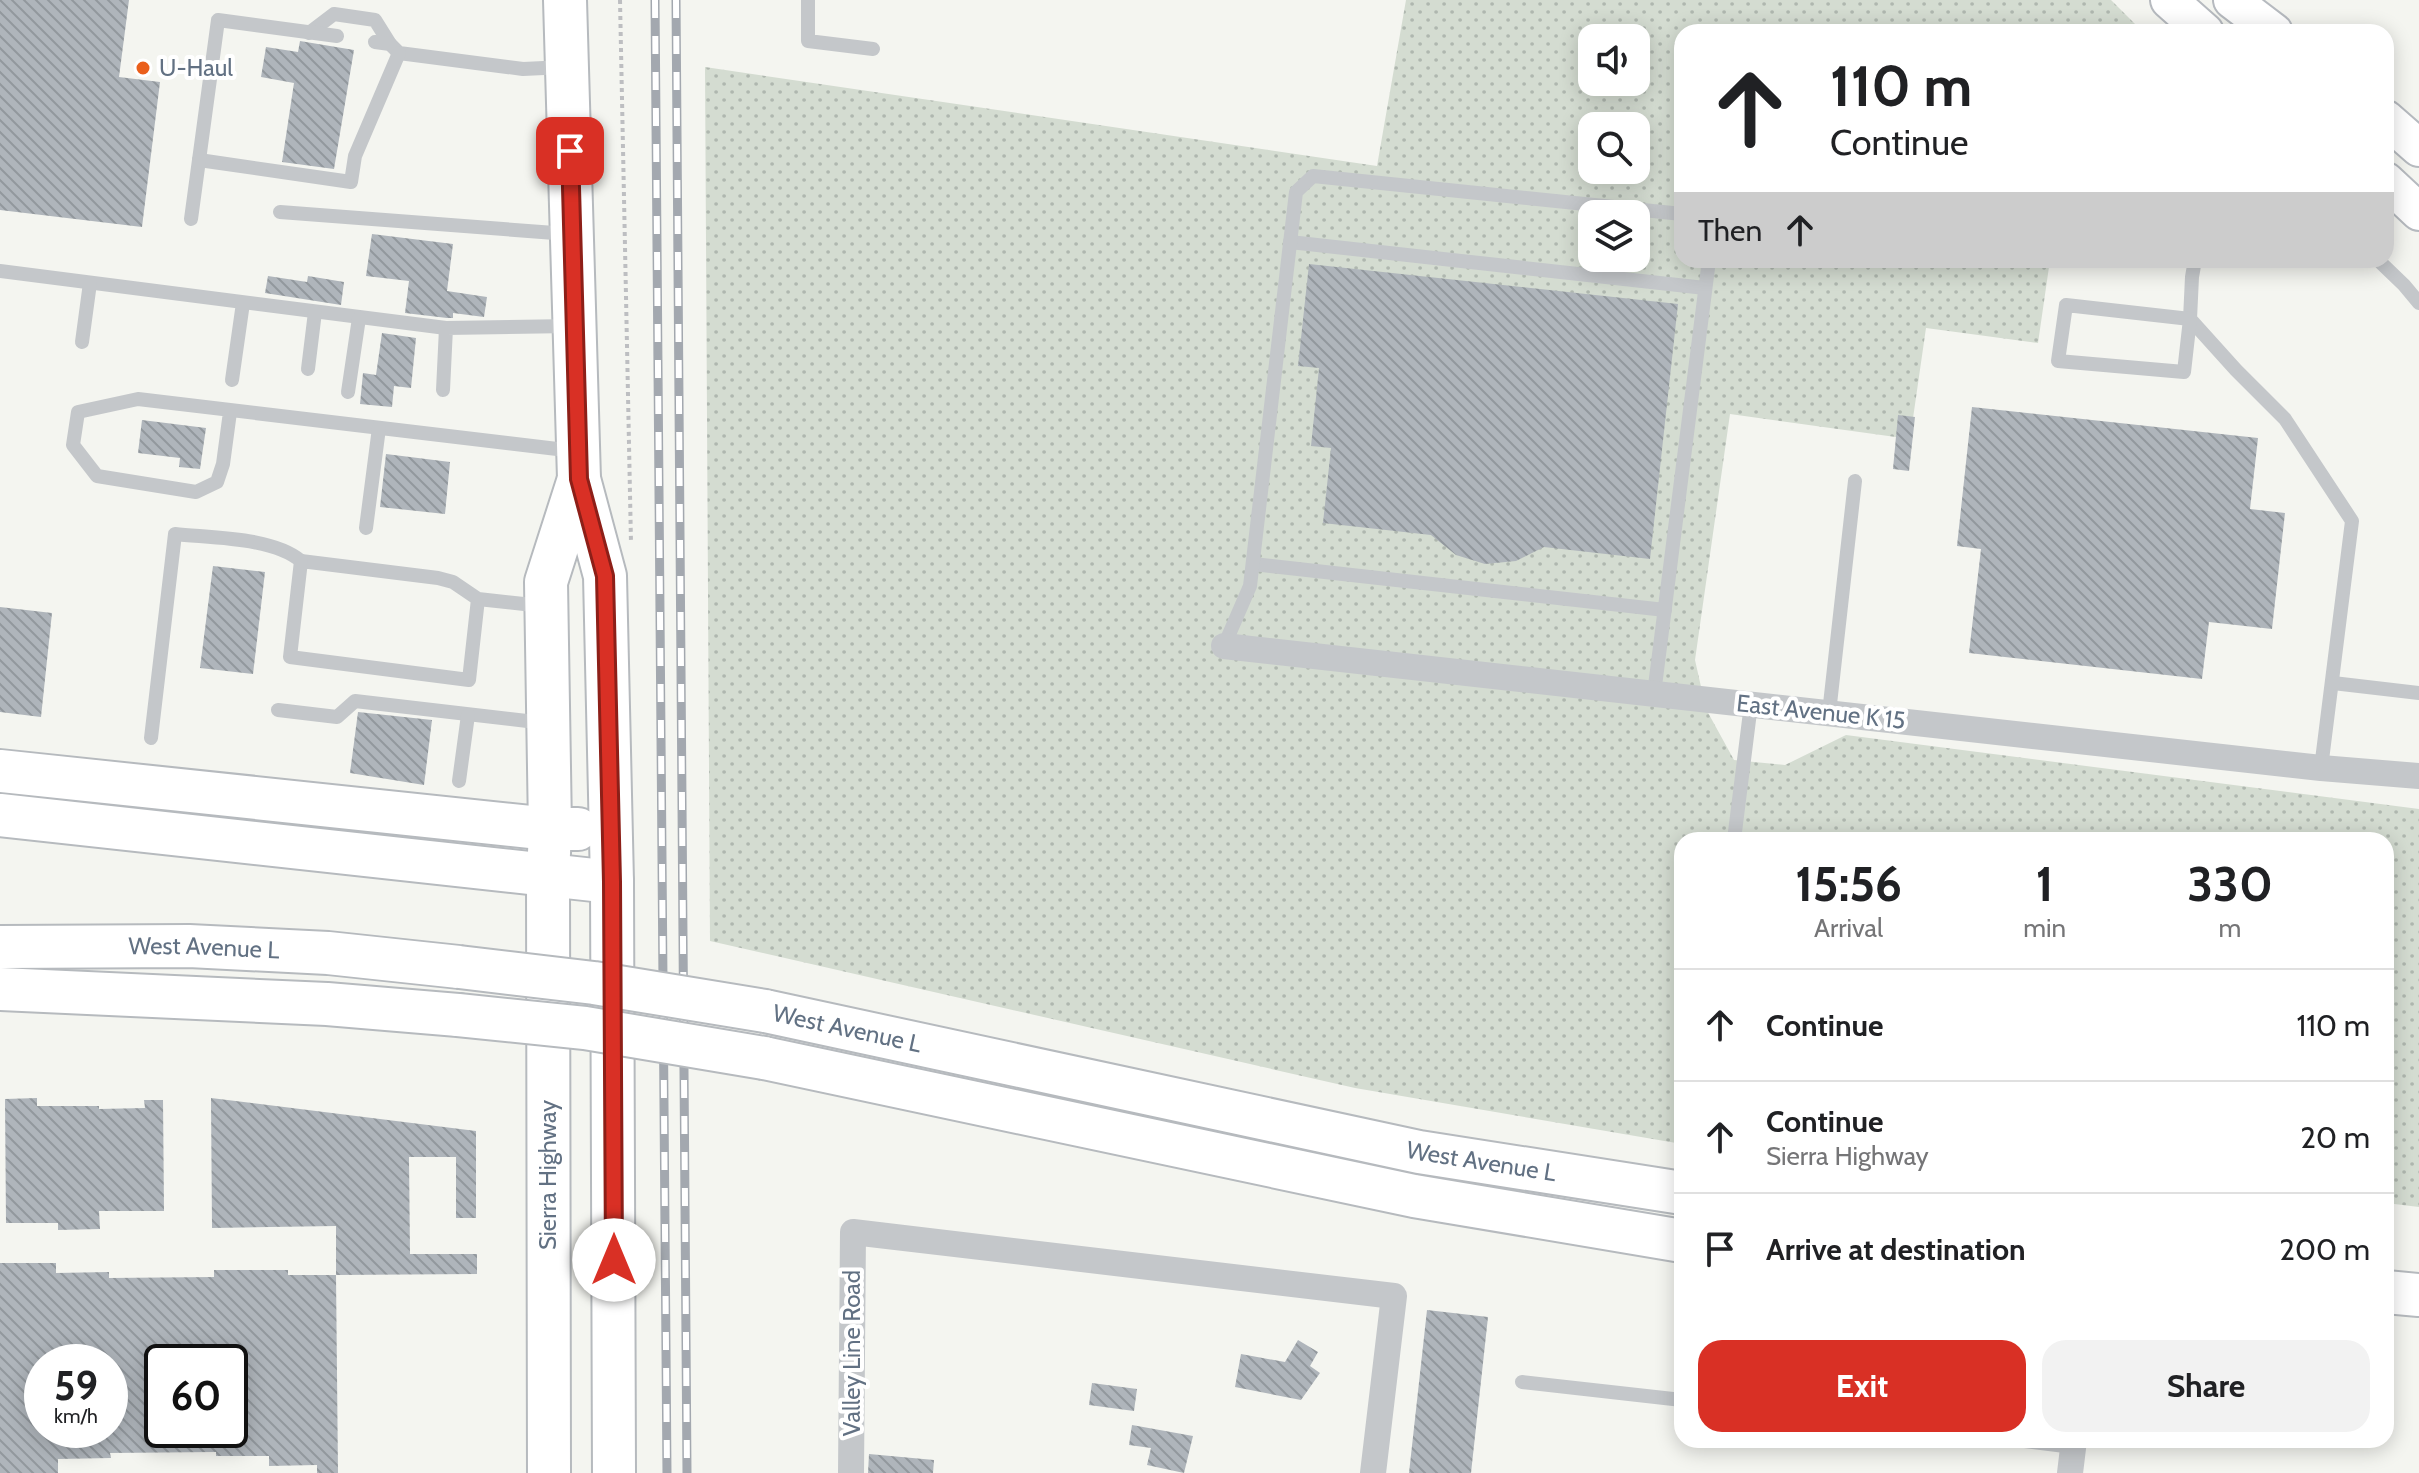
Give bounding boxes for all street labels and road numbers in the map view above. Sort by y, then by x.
street label: East Avenue K 15 [1735,688,1907,735]
street label: West Avenue L [128,931,280,965]
street label: West Avenue L [770,998,924,1058]
street label: Sierra Highway [533,1100,562,1250]
street label: West Avenue L [1404,1135,1558,1187]
street label: Valley Line Road [837,1270,866,1436]

